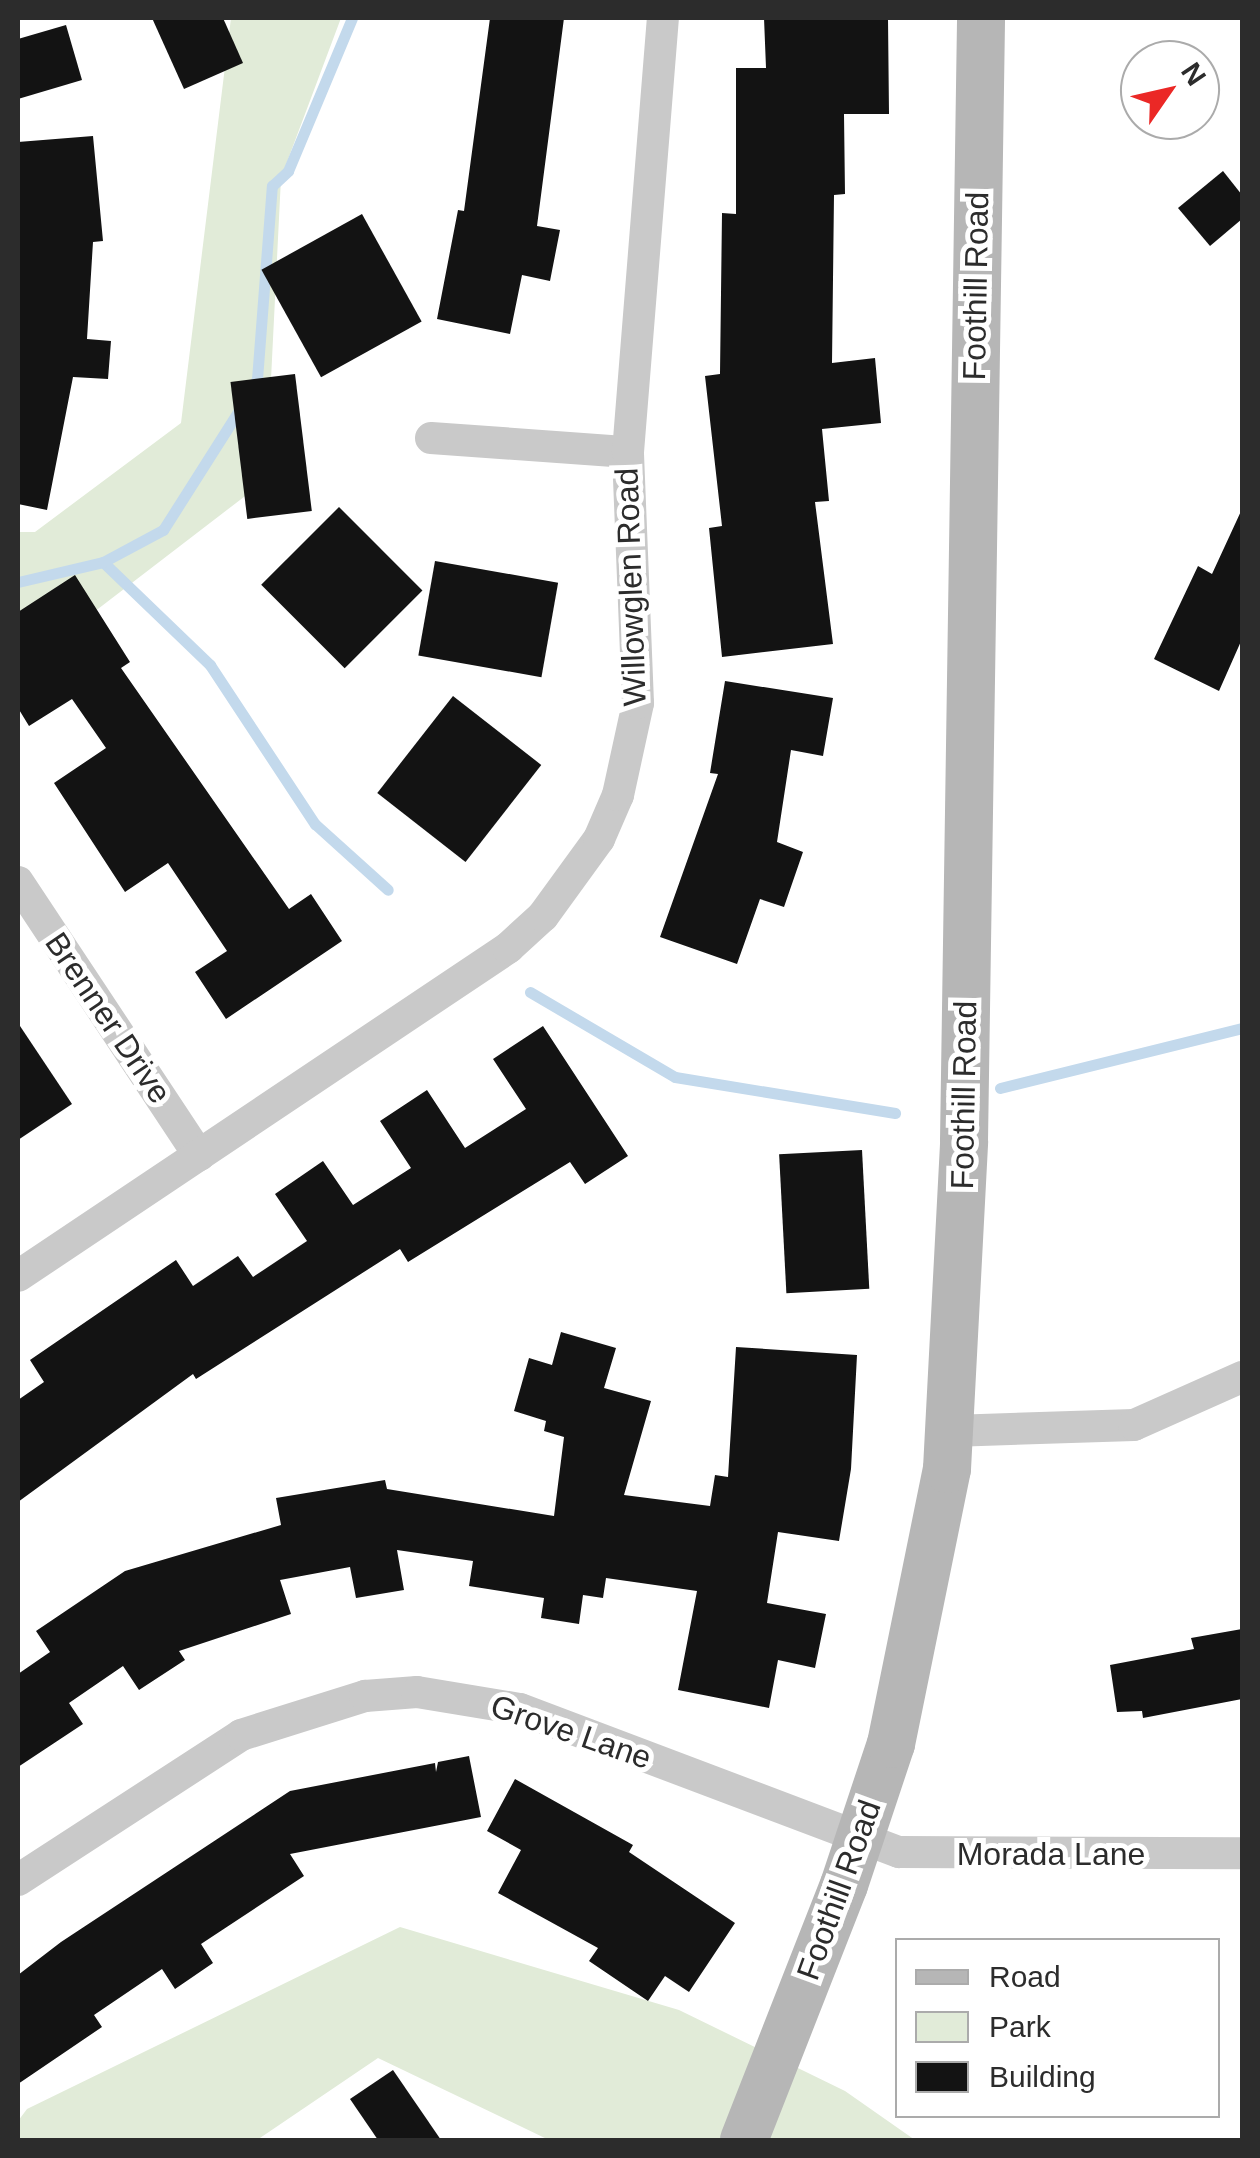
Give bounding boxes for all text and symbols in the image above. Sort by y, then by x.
north arrow [1120,40,1220,140]
text: N [1175,57,1212,91]
street label: Foothill Road [955,191,997,381]
street label: Willowglen Road [608,467,654,707]
street label: Brenner Drive [37,925,179,1111]
street label: Foothill Road [943,1000,985,1190]
street label: Grove Lane [486,1687,656,1777]
street label: Foothill Road [789,1795,889,1985]
street label: Morada Lane [957,1835,1145,1873]
legend [895,1938,1220,2118]
text: Road [989,1960,1061,1993]
text: Park [989,2010,1051,2043]
text: Building [989,2060,1096,2093]

